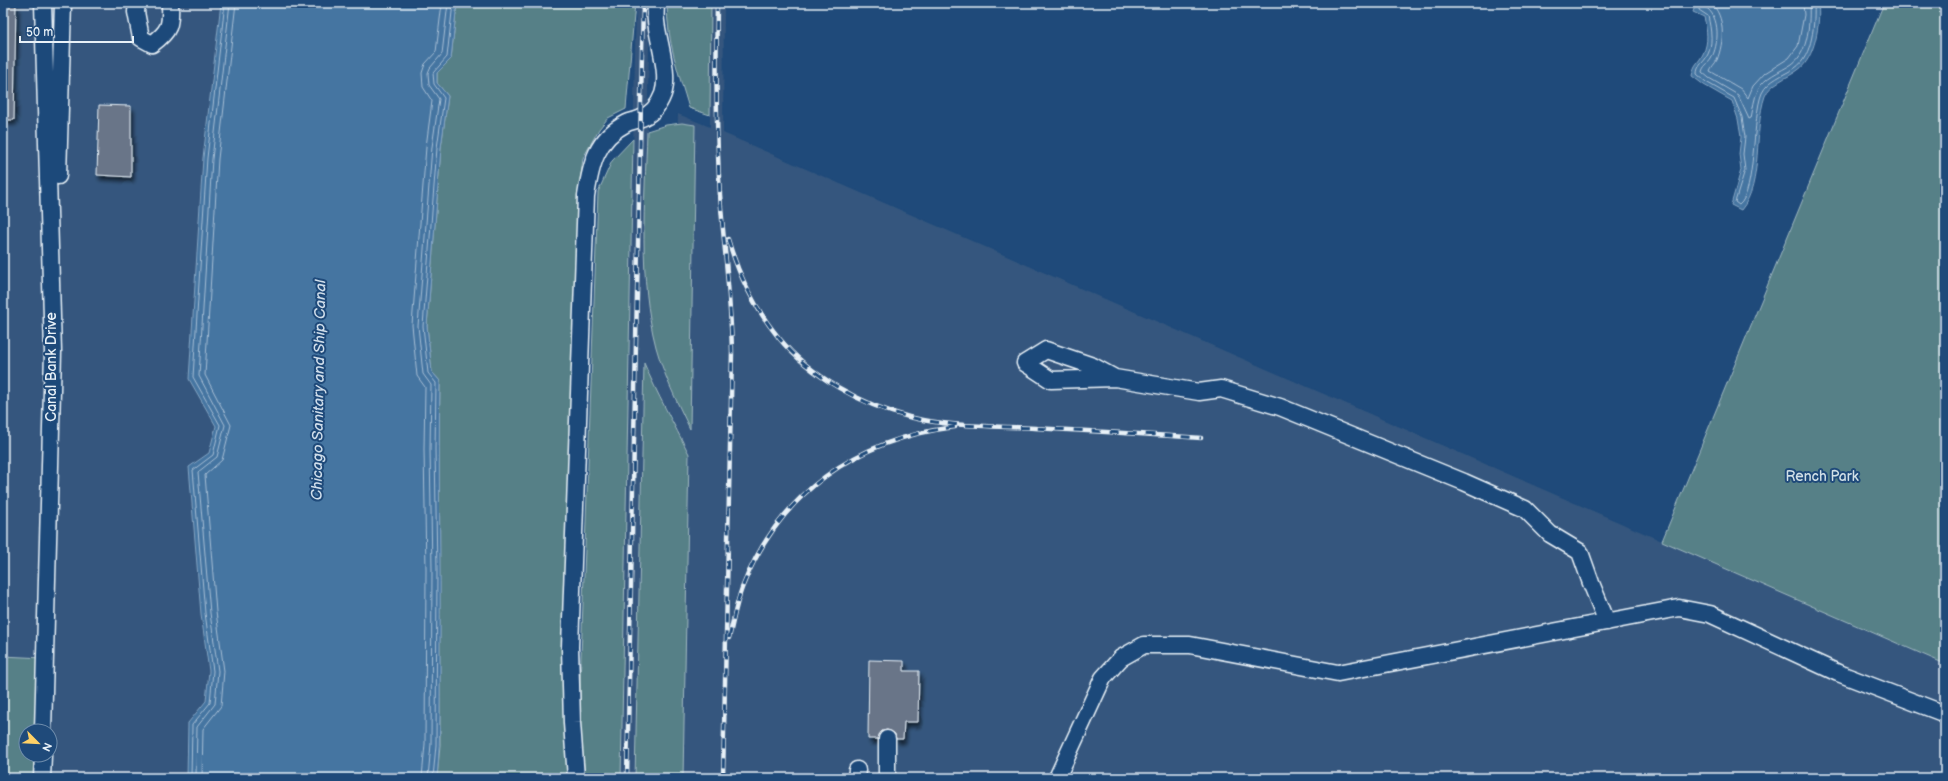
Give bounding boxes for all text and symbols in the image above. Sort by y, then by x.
scale bar [20,18,133,44]
text: 50 m [26,25,53,40]
water label: Chicago Sanitary and Ship Canal [308,279,330,500]
street label: Canal Bank Drive [43,312,60,422]
park label: Rench Park [1785,468,1859,485]
north arrow [18,723,58,763]
text: N [39,740,54,753]

